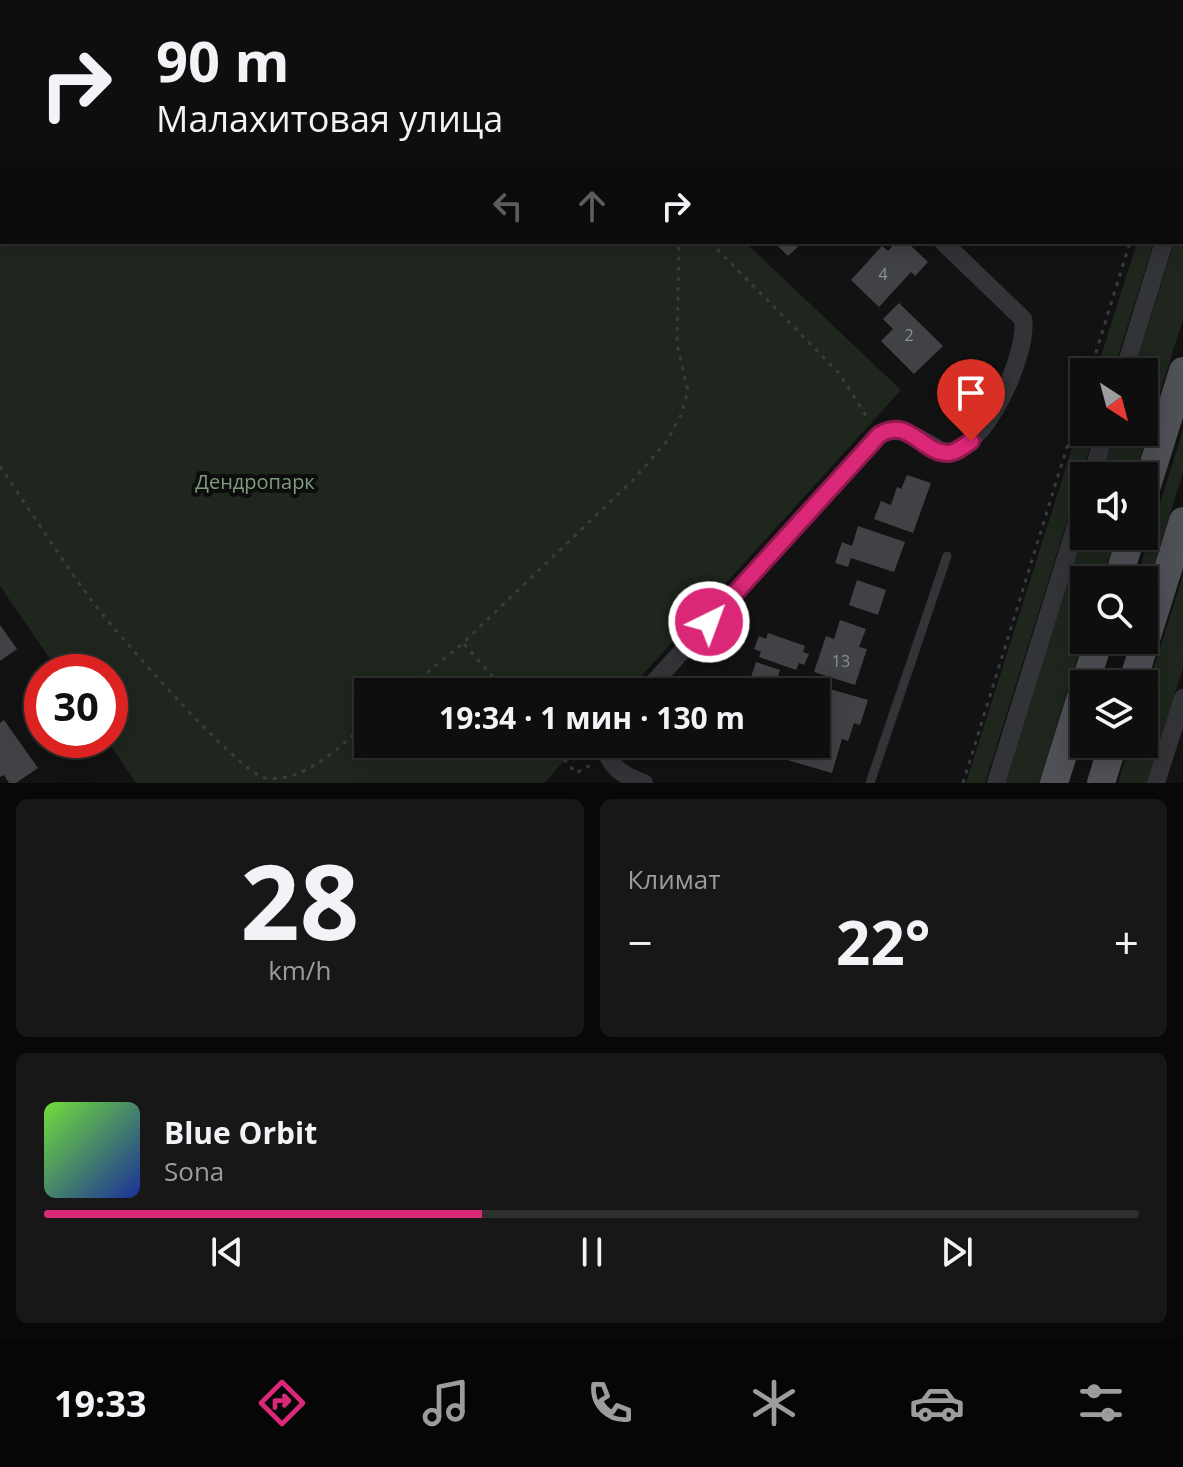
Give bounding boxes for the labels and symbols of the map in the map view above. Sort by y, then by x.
house number: 4 [878,263,888,285]
house number: 2 [904,324,914,346]
north arrow [1070,358,1158,446]
pin [937,359,1005,441]
park label: Дендропарк [195,468,315,495]
position arrow [667,580,751,664]
house number: 13 [832,650,850,672]
speed limit sign: 30 [24,654,128,758]

